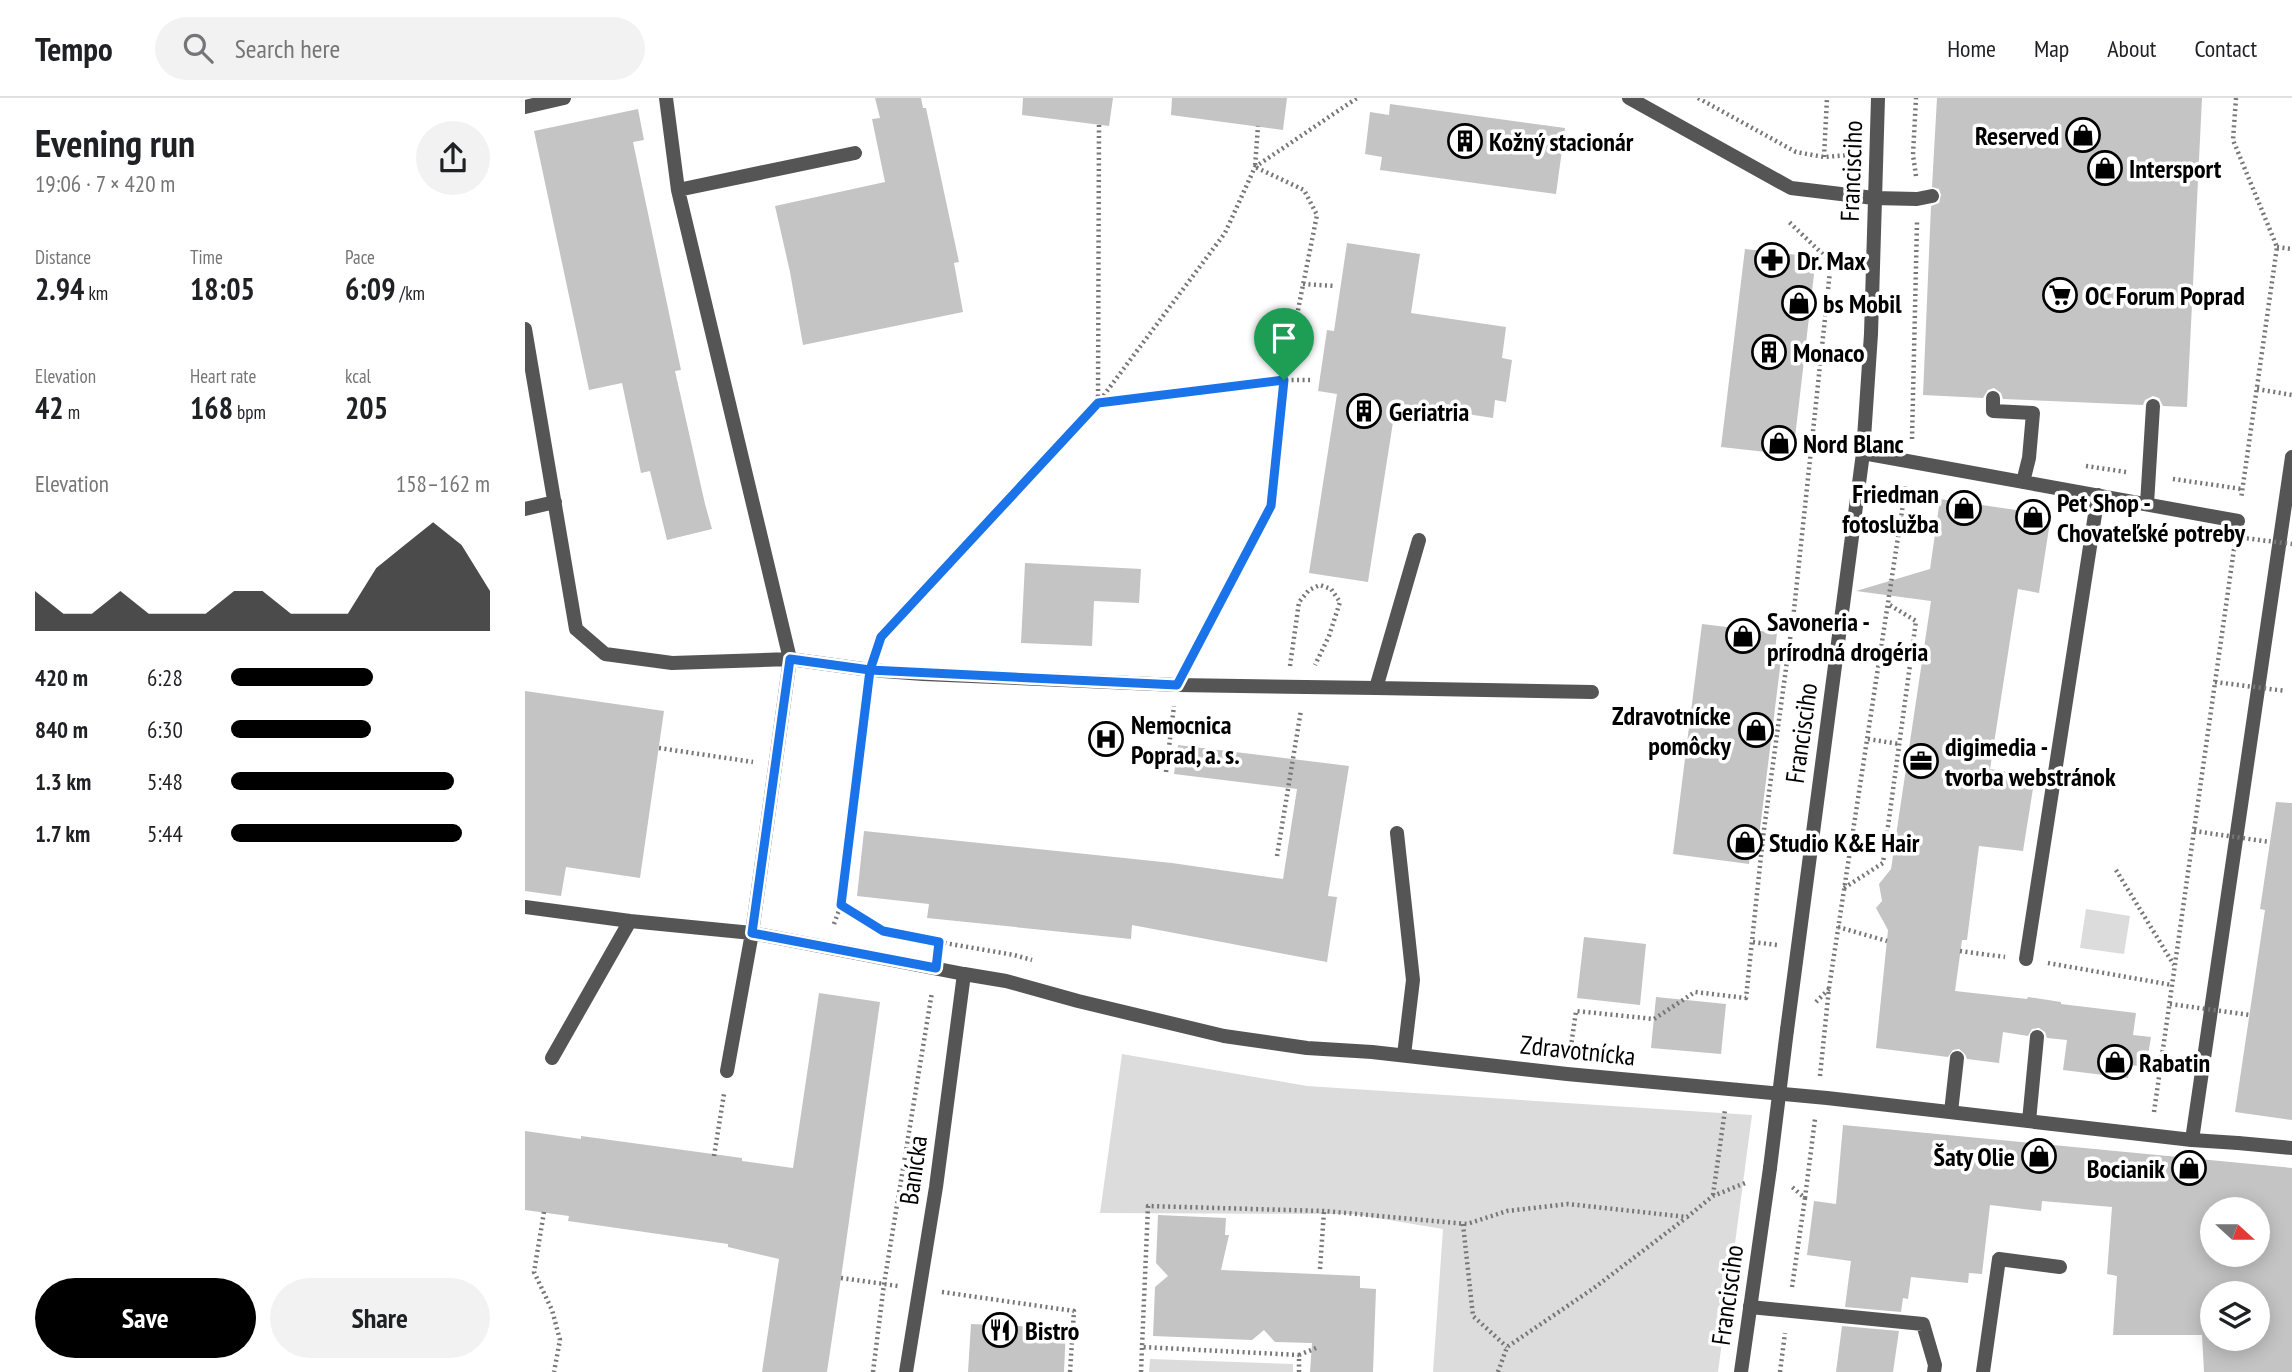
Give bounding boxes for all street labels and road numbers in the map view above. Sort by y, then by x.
street label: Francisciho [1833,120,1869,222]
street label: Francisciho [1778,681,1824,785]
street label: Zdravotnícka [1519,1028,1637,1072]
street label: Banícka [892,1133,934,1207]
street label: Francisciho [1704,1243,1750,1347]

